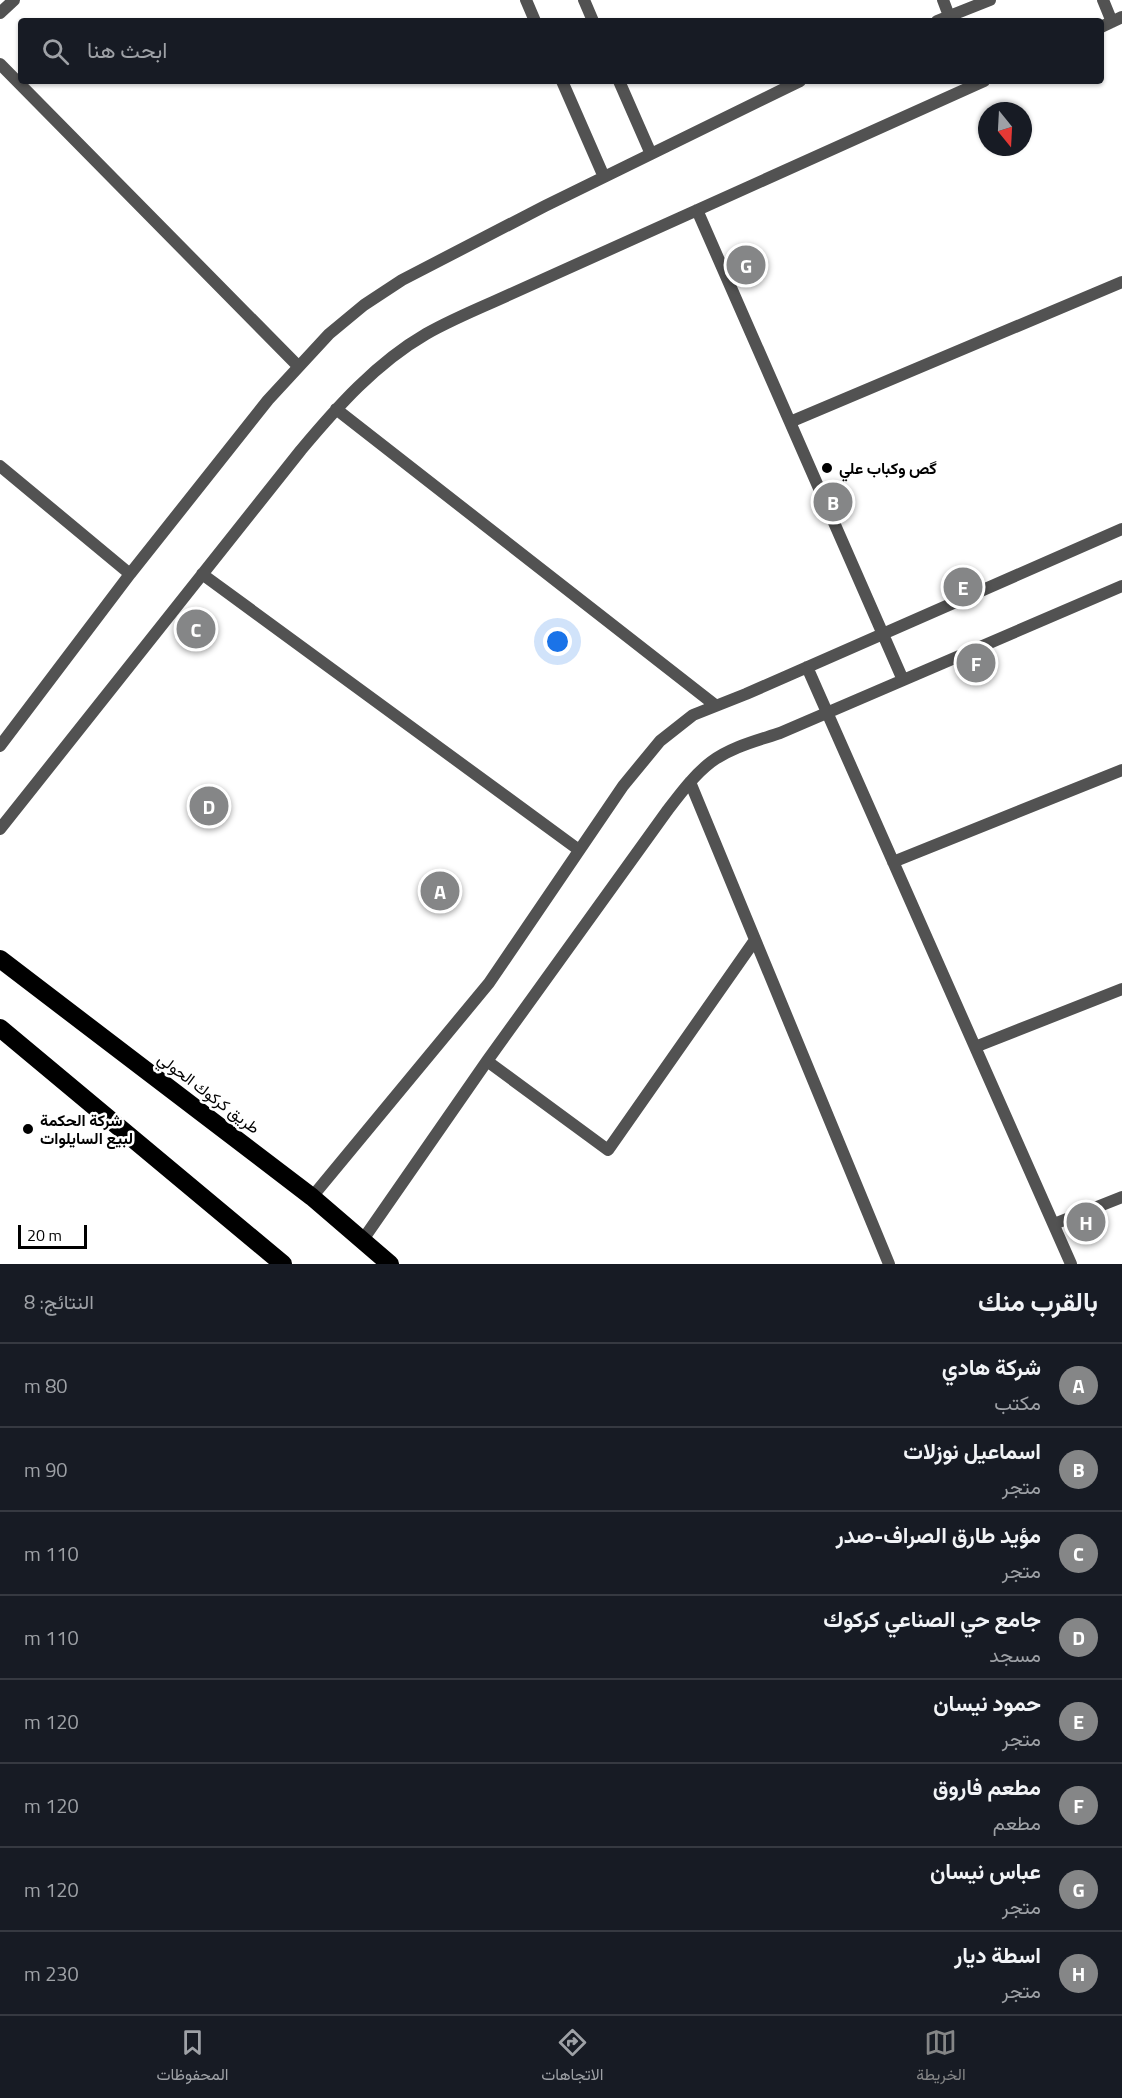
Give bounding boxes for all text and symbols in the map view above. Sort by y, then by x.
search box [18,18,1104,84]
text: ابحث هنا [87,33,167,67]
icon: search [39,35,72,68]
north arrow [978,102,1032,156]
pin: G [726,242,766,288]
place label: گص وكباب علي [839,456,937,482]
marker: گص وكباب علي [820,461,834,475]
pin: B [814,480,852,524]
pin: E [944,564,982,610]
pin: C [176,606,216,652]
your location [543,627,572,656]
pin: F [956,640,996,686]
pin: D [190,784,228,828]
pin: A [420,868,460,914]
street label: طريق كركوك الحولي [152,1047,265,1141]
place label: شركة الحكمة لبيع السايلوات [40,1108,133,1150]
marker: شركة الحكمة لبيع السايلوات [21,1122,35,1136]
pin: H [1066,1200,1106,1244]
scale bar [18,1222,87,1250]
text: 20 m [27,1223,62,1247]
text: بالقرب منك [978,1282,1098,1321]
text: النتائج: 8 [24,1286,94,1317]
text: شركة هادي [942,1350,1041,1384]
text: 80 m [24,1370,68,1401]
text: A [1072,1370,1085,1401]
text: مكتب [994,1387,1041,1418]
text: اسماعيل نوزلات [903,1434,1041,1468]
text: 90 m [24,1454,68,1485]
text: B [1072,1454,1085,1485]
text: متجر [1002,1471,1041,1502]
text: مؤيد طارق الصراف-صدر [836,1518,1041,1552]
text: 110 m [24,1538,79,1569]
text: C [1073,1538,1084,1569]
text: متجر [1002,1555,1041,1586]
text: جامع حي الصناعي كركوك [823,1602,1041,1636]
text: 110 m [24,1622,79,1653]
text: D [1072,1622,1085,1653]
text: مسجد [989,1639,1041,1670]
text: حمود نيسان [933,1686,1041,1720]
text: 120 m [24,1706,79,1737]
text: E [1073,1706,1084,1737]
text: متجر [1002,1723,1041,1754]
text: مطعم فاروق [933,1770,1041,1804]
text: 120 m [24,1790,79,1821]
text: F [1073,1790,1084,1821]
text: مطعم [993,1807,1041,1838]
text: عباس نيسان [930,1854,1041,1888]
text: 120 m [24,1874,79,1905]
text: G [1072,1874,1085,1905]
text: متجر [1002,1891,1041,1922]
text: اسطة ديار [954,1938,1041,1972]
text: 230 m [24,1958,79,1989]
text: H [1072,1958,1085,1989]
text: متجر [1002,1975,1041,2006]
tab: المحفوظات [156,2026,229,2089]
tab: الاتجاهات [541,2026,603,2089]
tab: الخريطة [916,2026,966,2089]

